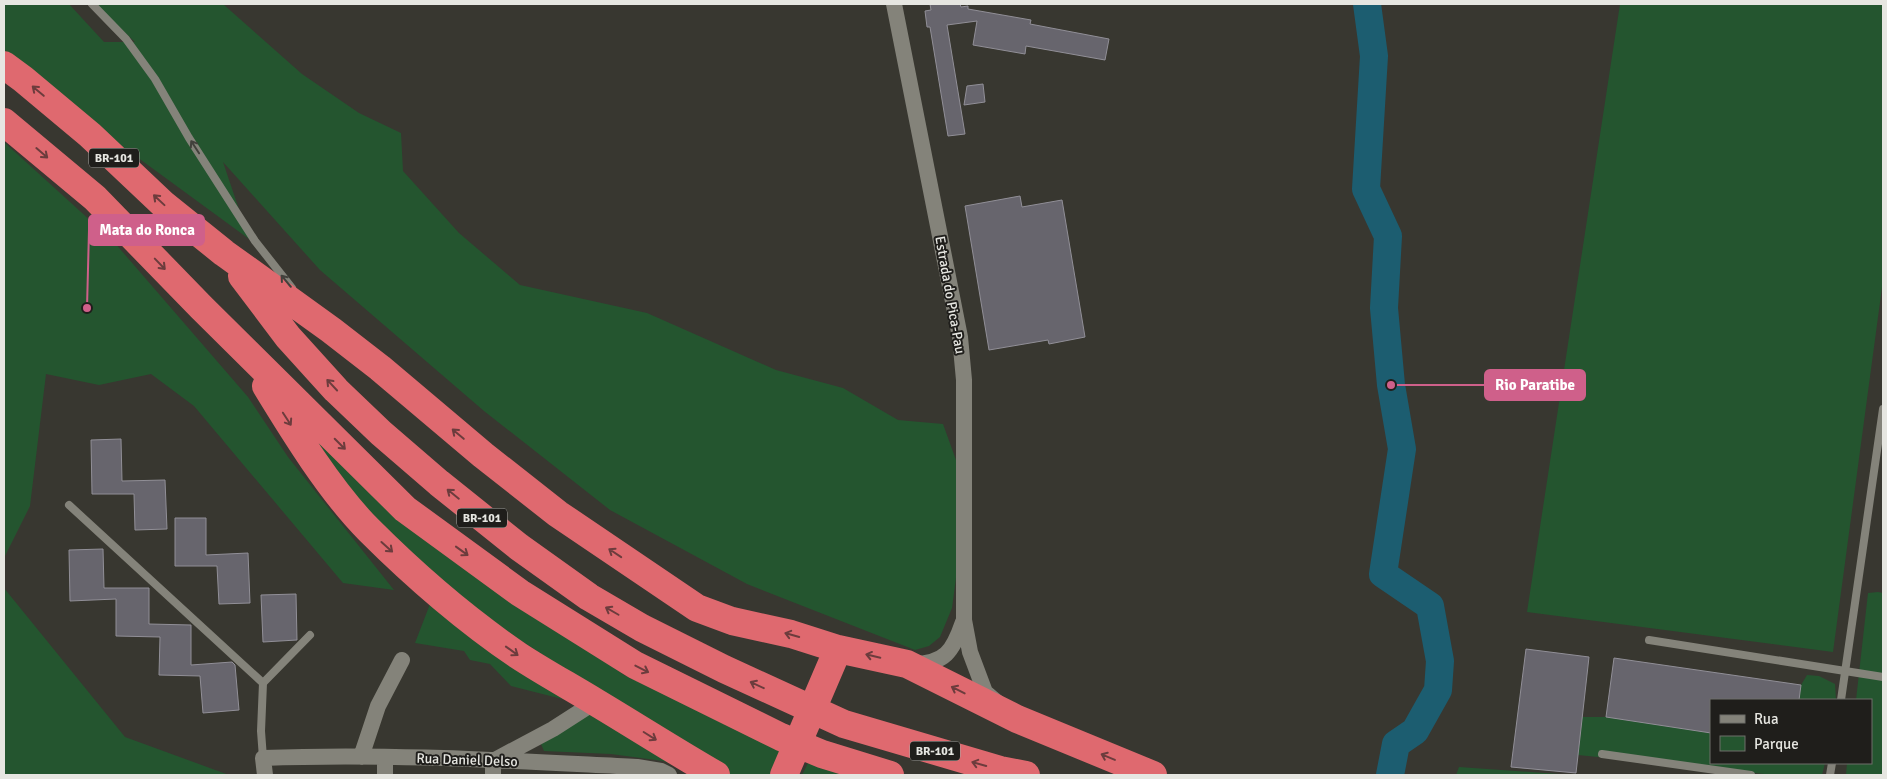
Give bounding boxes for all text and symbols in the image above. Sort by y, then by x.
one-way arrow [32,86,45,97]
one-way arrow [190,140,200,154]
one-way arrow [35,147,48,158]
road number: BR-101 [89,148,139,168]
one-way arrow [152,194,165,206]
callout: Mata do Ronca [89,215,204,245]
text: Mata do Ronca [99,221,195,239]
street label: Estrada do Pica-Pau [931,235,969,355]
one-way arrow [154,258,166,270]
one-way arrow [281,275,292,288]
callout: Rio Paratibe [1485,370,1585,400]
text: Rio Paratibe [1495,376,1575,394]
one-way arrow [326,379,338,392]
one-way arrow [283,412,293,426]
one-way arrow [452,428,465,439]
one-way arrow [334,438,346,450]
one-way arrow [447,489,460,500]
road number: BR-101 [457,508,507,528]
one-way arrow [381,541,394,553]
one-way arrow [455,546,469,556]
one-way arrow [608,548,622,558]
one-way arrow [605,605,619,615]
one-way arrow [784,629,800,639]
one-way arrow [505,646,519,656]
one-way arrow [865,651,881,661]
one-way arrow [634,664,649,674]
one-way arrow [749,679,764,689]
one-way arrow [951,684,966,694]
legend [1710,699,1872,764]
text: Rua [1754,710,1779,728]
one-way arrow [643,731,657,741]
text: Parque [1754,735,1799,753]
road number: BR-101 [910,741,960,760]
street label: Rua Daniel Delso [416,750,518,770]
one-way arrow [1101,751,1116,761]
one-way arrow [971,758,987,768]

